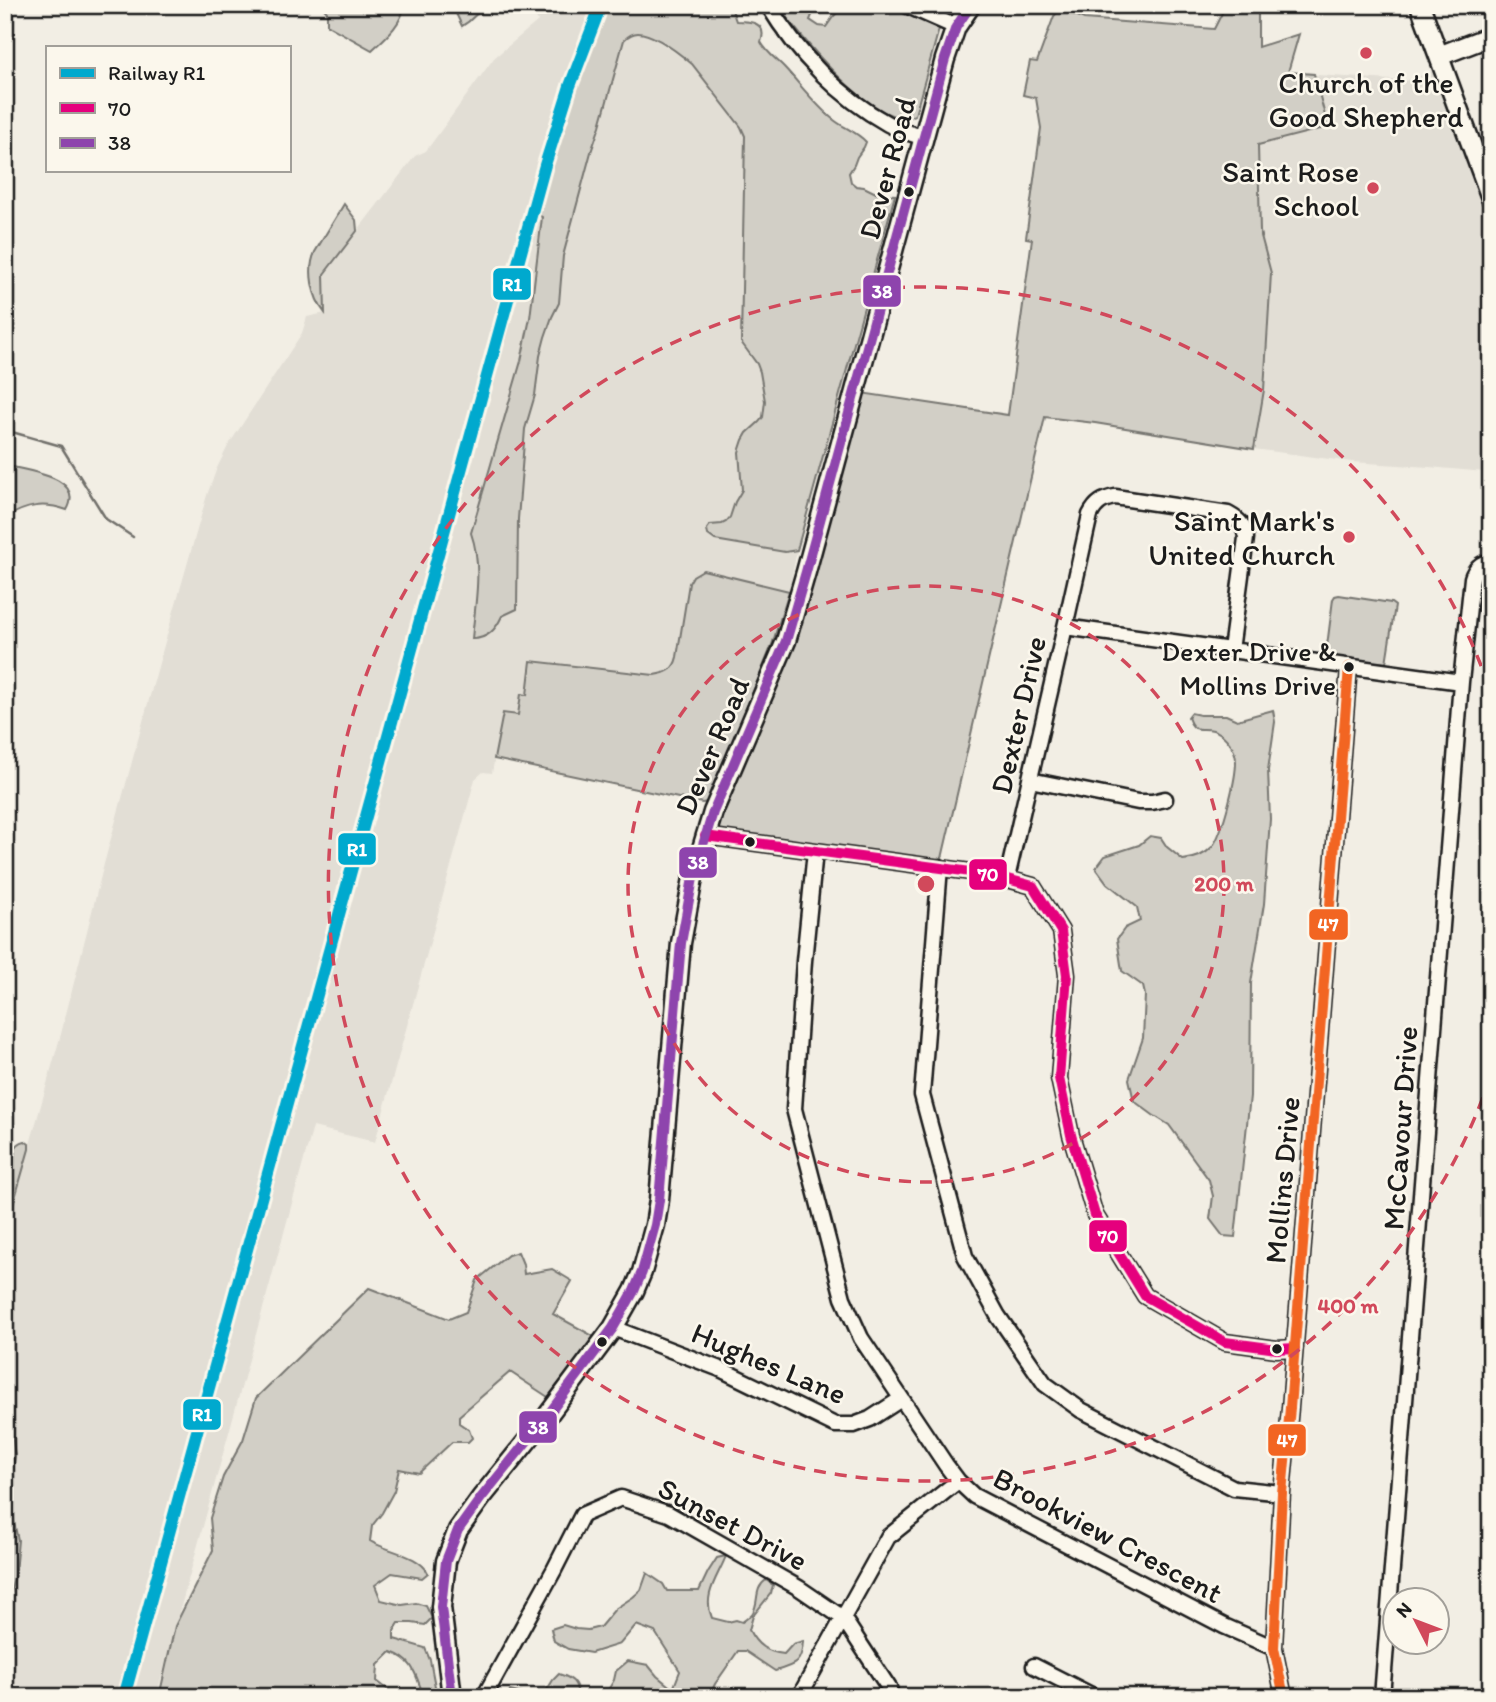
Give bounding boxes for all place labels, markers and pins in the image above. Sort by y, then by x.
marker: Church of the Good Shepherd [1358,45,1374,61]
place label: Church of the Good Shepherd [1268,64,1464,135]
place label: Saint Rose School [1222,153,1360,224]
marker: Saint Rose School [1365,180,1381,196]
unlabelled marker [902,185,916,199]
place label: Saint Mark's United Church [1148,502,1335,573]
marker: Saint Mark's United Church [1341,529,1357,545]
place label: Dexter Drive & Mollins Drive [1162,634,1336,702]
marker: Dexter Drive & Mollins Drive [1342,660,1356,674]
unlabelled marker [743,835,757,849]
centre of rings [914,872,938,896]
unlabelled marker [595,1335,609,1349]
unlabelled marker [1270,1342,1284,1356]

